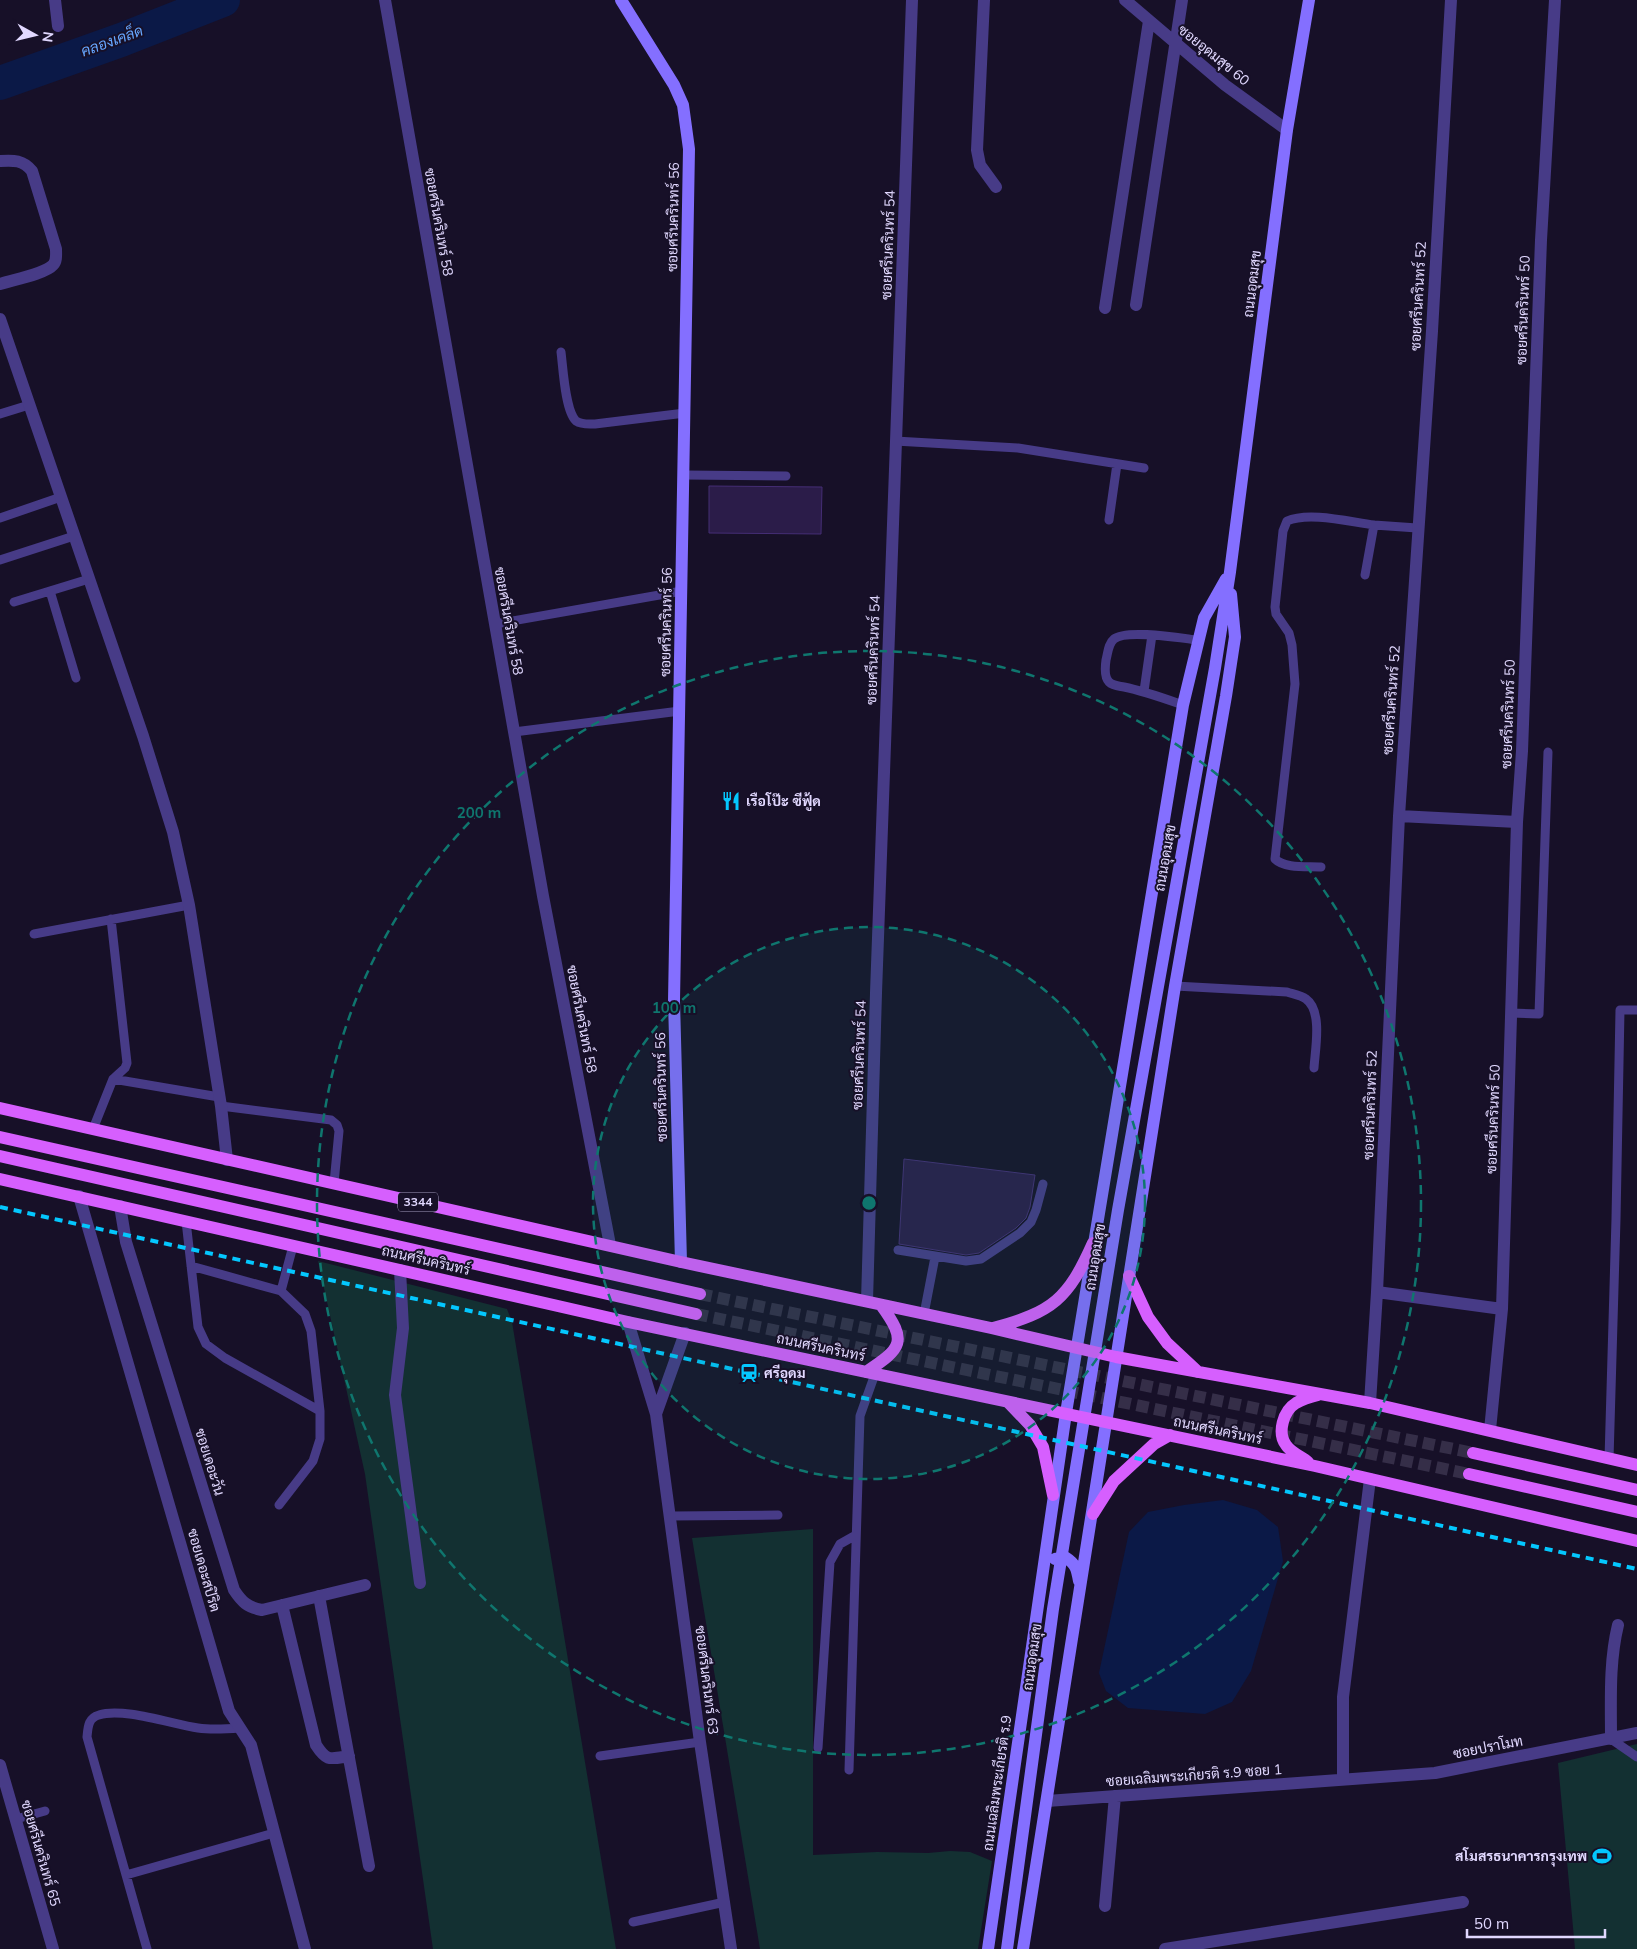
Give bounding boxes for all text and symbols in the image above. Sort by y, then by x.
north arrow [10,10,60,60]
water label: คลองเคล็ด [78,20,146,61]
street label: ซอยอุดมสุข 60 [1174,21,1253,90]
text: N [38,30,58,43]
street label: ซอยศรีนครินทร์ 56 [663,162,683,272]
street label: ซอยศรีนครินทร์ 58 [421,166,457,278]
street label: ซอยศรีนครินทร์ 54 [877,189,899,300]
street label: ซอยศรีนครินทร์ 52 [1406,241,1430,351]
street label: ถนนอุดมสุข [1239,249,1266,319]
street label: ซอยศรีนครินทร์ 50 [1512,255,1534,365]
street label: ซอยศรีนครินทร์ 58 [491,565,527,677]
street label: ซอยศรีนครินทร์ 56 [656,567,676,677]
street label: ซอยศรีนครินทร์ 54 [862,594,884,705]
street label: ซอยศรีนครินทร์ 52 [1378,645,1404,755]
street label: ซอยศรีนครินทร์ 50 [1497,659,1519,769]
restaurant icon: เรือโป๊ะ ซีฟู้ด [720,790,742,812]
place label: เรือโป๊ะ ซีฟู้ด [746,792,821,812]
text: 200 m [457,803,501,822]
street label: ถนนอุดมสุข [1150,823,1181,893]
street label: ซอยศรีนครินทร์ 58 [563,964,601,1074]
text: 100 m [652,998,696,1017]
street label: ซอยศรีนครินทร์ 54 [848,999,870,1110]
street label: ซอยศรีนครินทร์ 56 [651,1032,671,1142]
street label: ซอยศรีนครินทร์ 52 [1359,1050,1381,1160]
street label: ซอยศรีนครินทร์ 50 [1482,1064,1504,1174]
road number: 3344 [398,1192,438,1212]
centre of rings [860,1194,878,1212]
street label: ถนนอุดมสุข [1081,1222,1110,1292]
street label: ถนนศรีนครินทร์ [380,1241,472,1279]
street label: ถนนศรีนครินทร์ [775,1329,867,1365]
station icon: ศรีอุดม [738,1362,760,1384]
place label: ศรีอุดม [764,1364,806,1384]
street label: ถนนศรีนครินทร์ [1172,1412,1264,1448]
street label: ซอยเดอะวัน [191,1426,229,1498]
street label: ซอยเดอะสปิริต [184,1526,224,1614]
street label: ถนนอุดมสุข [1018,1622,1047,1692]
street label: ซอยศรีนครินทร์ 63 [691,1625,723,1735]
street label: ถนนเฉลิมพระเกียรติ ร.9 [979,1714,1015,1852]
street label: ซอยปราโมท [1452,1731,1524,1763]
street label: ซอยเฉลิมพระเกียรติ ร.9 ซอย 1 [1105,1760,1283,1790]
street label: ซอยศรีนครินทร์ 65 [17,1798,65,1908]
sports icon: สโมสรธนาคารกรุงเทพ [1591,1845,1613,1867]
place label: สโมสรธนาคารกรุงเทพ [1455,1847,1587,1867]
scale bar [1467,1906,1604,1938]
text: 50 m [1474,1914,1509,1933]

